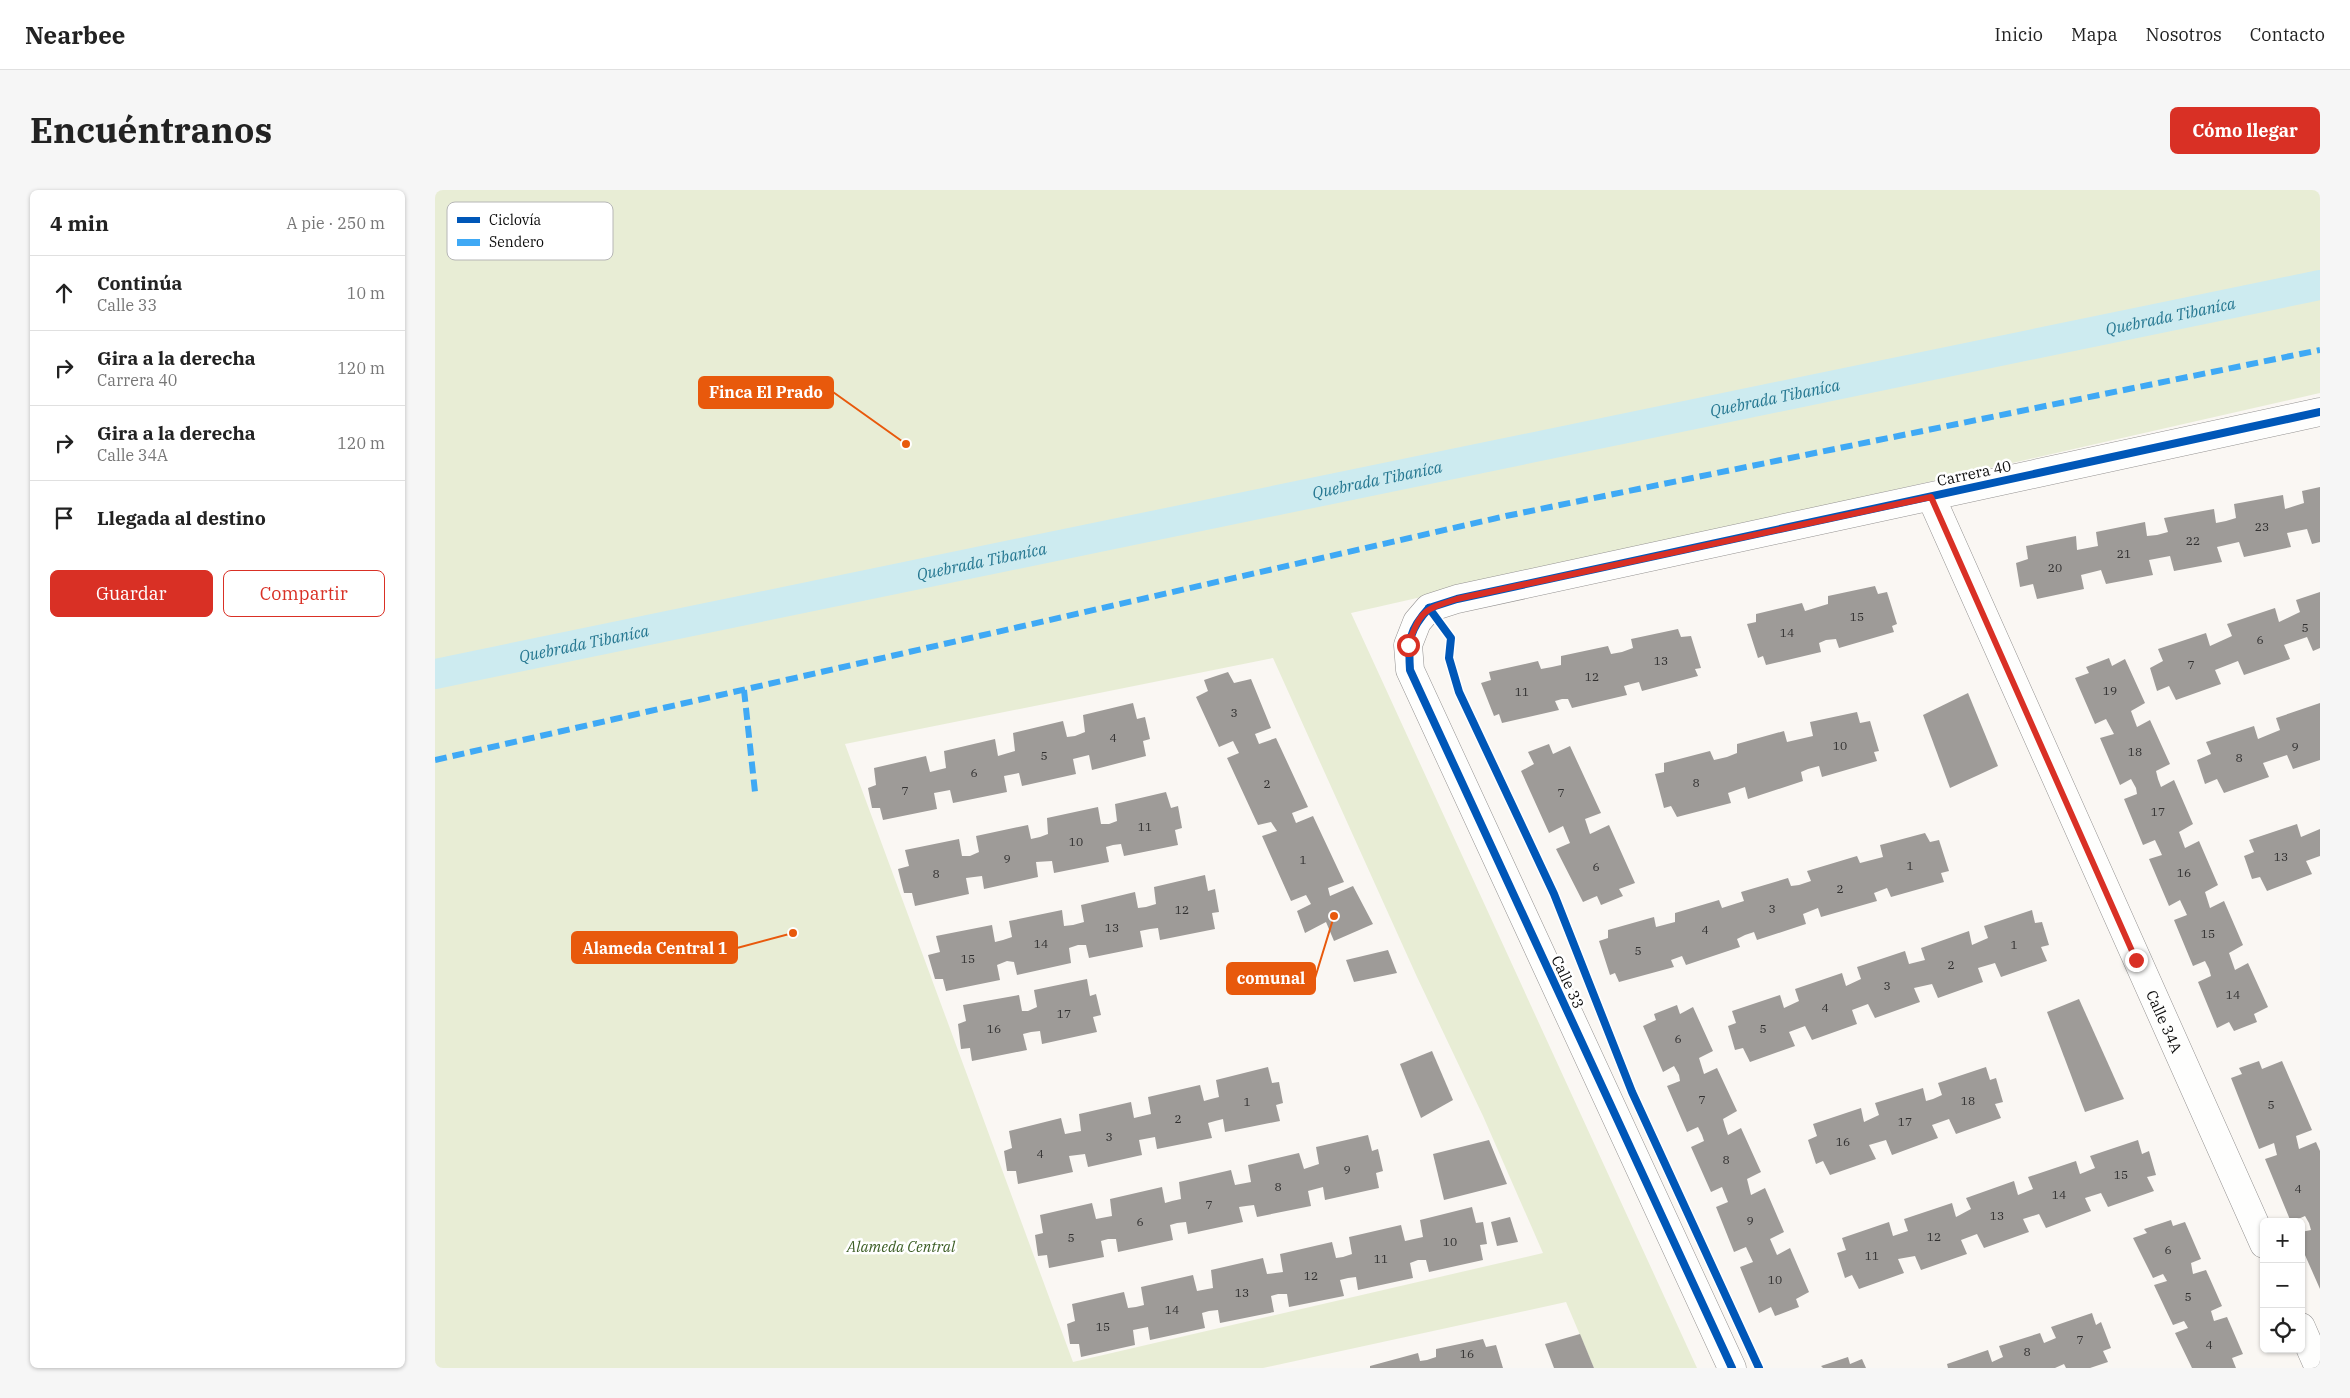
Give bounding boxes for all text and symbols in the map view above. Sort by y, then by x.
text: Nearbee [25,19,125,51]
text: Inicio [1995,23,2043,46]
text: Mapa [2071,23,2118,46]
text: Nosotros [2146,23,2222,46]
text: Contacto [2250,23,2325,46]
text: Encuéntranos [30,107,272,153]
button: Cómo llegar [2170,107,2320,154]
legend [447,202,613,260]
text: 4 min [50,209,109,237]
text: Ciclovía [489,211,542,229]
text: A pie · 250 m [287,213,385,233]
text: Sendero [489,233,544,251]
text: Continúa [97,271,182,295]
icon: ahead [50,279,78,307]
text: 10 m [347,283,385,303]
water label: Quebrada Tibaníca [2104,293,2237,339]
text: Calle 33 [97,295,157,315]
text: Gira a la derecha [97,346,256,370]
icon: right [50,354,78,382]
text: 120 m [337,358,385,378]
text: Carrera 40 [97,370,177,390]
water label: Quebrada Tibaníca [1708,374,1842,421]
callout: Finca El Prado [699,377,833,408]
text: Finca El Prado [709,382,823,402]
text: Gira a la derecha [97,421,256,445]
icon: right [50,429,78,457]
text: 120 m [337,433,385,453]
text: Calle 34A [97,445,168,465]
water label: Quebrada Tibaníca [1310,456,1444,503]
street label: Carrera 40 [1935,456,2013,490]
icon: arrive [50,504,78,532]
text: Llegada al destino [97,506,266,530]
house number: 23 [2255,519,2269,534]
house number: 22 [2186,533,2200,548]
water label: Quebrada Tibaníca [915,538,1049,584]
house number: 21 [2117,546,2131,561]
house number: 20 [2048,560,2062,575]
button: Guardar [50,570,213,617]
button: Compartir [223,570,385,617]
house number: 15 [1850,609,1864,624]
water label: Quebrada Tibaníca [517,620,651,666]
house number: 5 [2301,620,2309,635]
house number: 14 [1780,625,1794,640]
house number: 6 [2256,632,2264,647]
route start [1397,634,1420,657]
house number: 13 [1654,653,1668,668]
house number: 7 [2187,657,2195,672]
house number: 12 [1585,669,1599,684]
house number: 19 [2103,683,2117,698]
house number: 11 [1515,684,1529,699]
house number: 3 [1230,705,1238,720]
house number: 4 [1109,730,1117,745]
house number: 10 [1833,738,1847,753]
house number: 9 [2291,739,2299,754]
house number: 18 [2128,744,2142,759]
house number: 5 [1040,748,1048,763]
house number: 8 [2235,750,2243,765]
house number: 6 [970,765,978,780]
house number: 8 [1692,775,1700,790]
house number: 2 [1263,776,1271,791]
house number: 7 [901,783,909,798]
house number: 7 [1557,785,1565,800]
house number: 17 [2151,804,2165,819]
house number: 11 [1138,819,1152,834]
house number: 10 [1069,834,1083,849]
house number: 13 [2274,849,2288,864]
house number: 9 [1003,851,1011,866]
house number: 1 [1299,852,1307,867]
house number: 1 [1906,858,1914,873]
house number: 6 [1592,859,1600,874]
house number: 16 [2177,865,2191,880]
house number: 8 [932,866,940,881]
house number: 2 [1836,881,1844,896]
house number: 3 [1768,901,1776,916]
house number: 12 [1175,902,1189,917]
house number: 13 [1105,920,1119,935]
house number: 4 [1701,922,1709,937]
house number: 15 [2201,926,2215,941]
callout: Alameda Central 1 [572,932,737,963]
house number: 14 [1034,936,1048,951]
house number: 1 [2010,937,2018,952]
text: Alameda Central 1 [583,938,727,958]
house number: 5 [1634,943,1642,958]
route end [2125,949,2148,972]
house number: 15 [961,951,975,966]
street label: Calle 33 [1547,952,1589,1012]
house number: 2 [1947,957,1955,972]
callout: comunal [1227,963,1315,994]
text: comunal [1237,968,1305,988]
house number: 3 [1883,978,1891,993]
street label: Calle 34A [2142,987,2187,1056]
house number: 14 [2226,987,2240,1002]
house number: 4 [1821,1000,1829,1015]
house number: 17 [1057,1006,1071,1021]
house number: 16 [987,1021,1001,1036]
house number: 5 [1759,1021,1767,1036]
house number: 6 [1674,1031,1682,1046]
house number: 7 [1698,1092,1706,1107]
house number: 18 [1961,1093,1975,1108]
house number: 1 [1243,1094,1251,1109]
house number: 5 [2267,1097,2275,1112]
house number: 2 [1174,1111,1182,1126]
house number: 17 [1898,1114,1912,1129]
house number: 3 [1105,1129,1113,1144]
house number: 16 [1836,1134,1850,1149]
house number: 4 [1036,1146,1044,1161]
house number: 8 [1722,1152,1730,1167]
house number: 9 [1343,1162,1351,1177]
house number: 15 [2114,1167,2128,1182]
house number: 8 [1274,1179,1282,1194]
house number: 4 [2294,1181,2302,1196]
house number: 14 [2052,1187,2066,1202]
house number: 7 [1205,1197,1213,1212]
house number: 13 [1990,1208,2004,1223]
house number: 9 [1746,1213,1754,1228]
house number: 6 [1136,1214,1144,1229]
map controls [2260,1218,2305,1353]
button: + [2260,1218,2305,1263]
house number: 12 [1927,1229,1941,1244]
house number: 5 [1067,1230,1075,1245]
house number: 10 [1443,1234,1457,1249]
park label: Alameda Central [846,1237,956,1256]
house number: 6 [2164,1242,2172,1257]
house number: 11 [1865,1248,1879,1263]
house number: 11 [1374,1251,1388,1266]
button: − [2260,1263,2305,1308]
house number: 12 [1304,1268,1318,1283]
house number: 10 [1768,1272,1782,1287]
house number: 13 [1235,1285,1249,1300]
house number: 5 [2184,1289,2192,1304]
house number: 14 [1165,1302,1179,1317]
button: locate [2260,1308,2305,1353]
house number: 15 [1096,1319,1110,1334]
house number: 7 [2076,1332,2084,1347]
house number: 4 [2205,1337,2213,1352]
house number: 8 [2023,1344,2031,1359]
house number: 16 [1460,1346,1474,1361]

